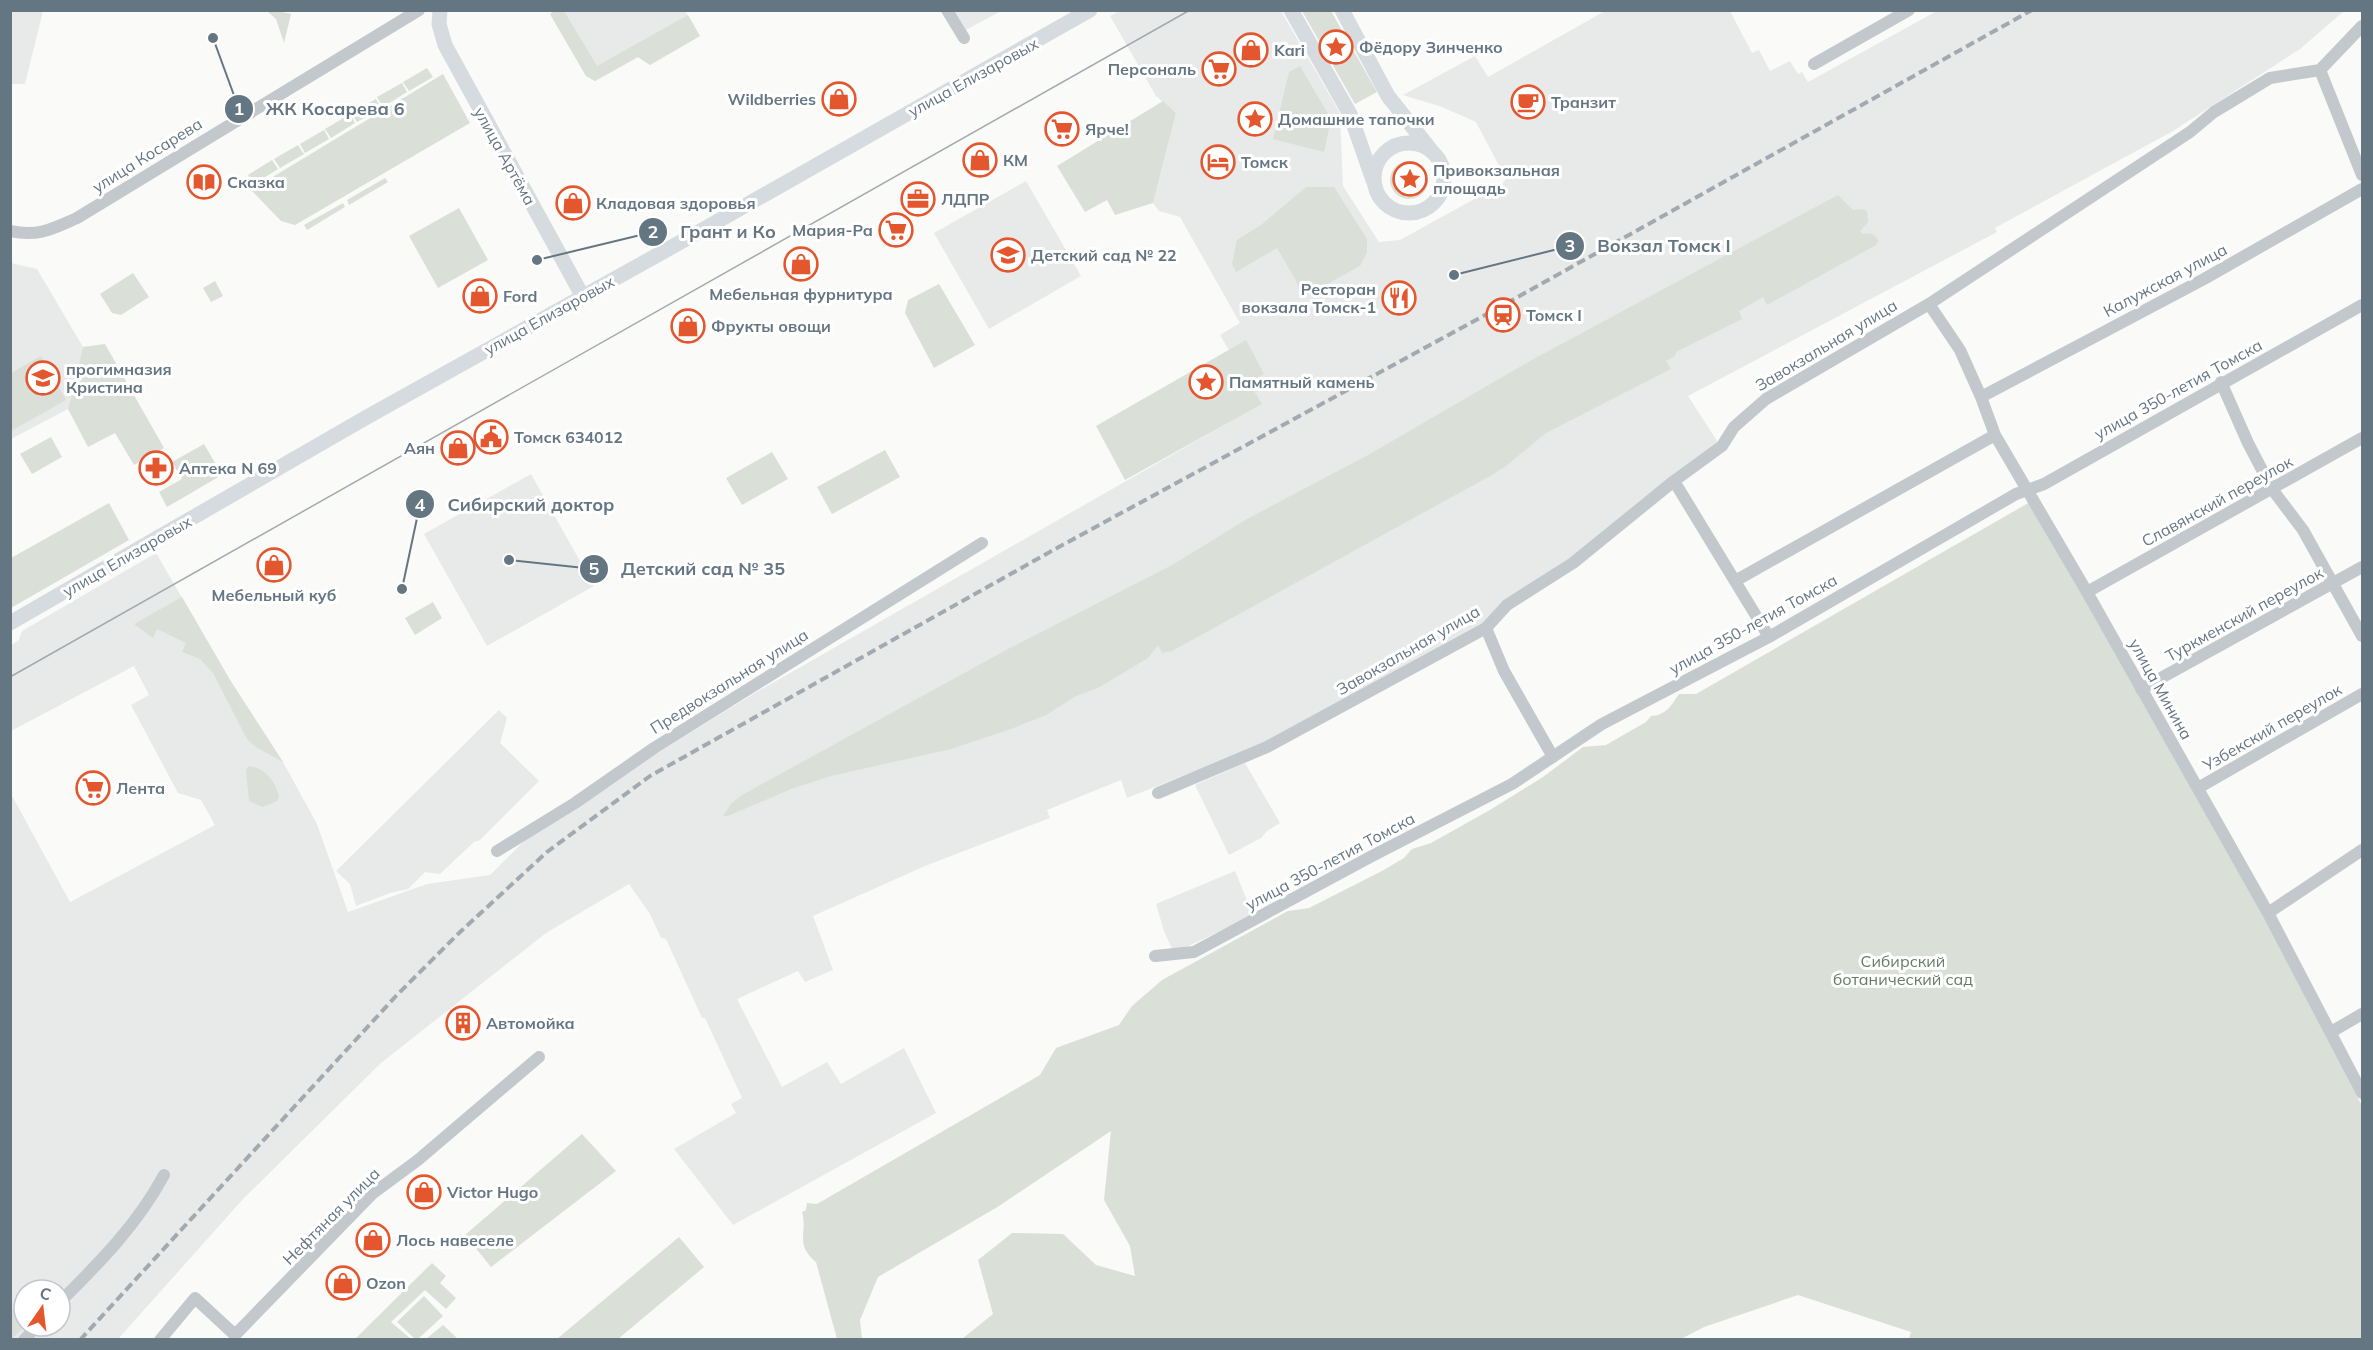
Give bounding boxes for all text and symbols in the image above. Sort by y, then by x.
place icon: Фёдору Зинченко [1318,29,1354,65]
shop icon: Kari [1233,32,1269,68]
street label: улица Елизаровых [904,33,1042,121]
place label: Фёдору Зинченко [1359,37,1503,57]
place label: Kari [1274,40,1305,60]
supermarket icon: Персональ [1201,51,1237,87]
place label: Персональ [1108,59,1196,79]
shop icon: Wildberries [821,81,857,117]
cafe icon: Транзит [1510,84,1546,120]
place label: Wildberries [728,89,816,109]
callout: ЖК Косарева 6 [224,91,417,127]
place label: Транзит [1551,92,1616,112]
text: 1 [234,97,244,120]
text: ЖК Косарева 6 [265,97,405,120]
place icon: Домашние тапочки [1237,101,1273,137]
street label: улица Артёма [470,103,540,209]
place label: Домашние тапочки [1278,109,1435,129]
supermarket icon: Ярче! [1044,111,1080,147]
street label: улица Косарева [88,113,206,197]
place label: Ярче! [1085,119,1129,139]
shop icon: КМ [962,142,998,178]
hotel icon: Томск [1200,144,1236,180]
place label: КМ [1003,150,1028,170]
place label: Томск [1241,152,1289,172]
place label: Привокзальная площадь [1433,160,1560,198]
place icon: Привокзальная площадь [1392,161,1428,197]
library icon: Сказка [186,164,222,200]
place label: Сказка [227,172,285,192]
office icon: ЛДПР [900,181,936,217]
shop icon: Кладовая здоровья [555,185,591,221]
place label: ЛДПР [941,189,990,209]
place label: Кладовая здоровья [596,193,756,213]
supermarket icon: Мария-Ра [878,212,914,248]
callout: Грант и Ко [638,214,787,250]
text: 2 [648,220,658,243]
text: Грант и Ко [680,220,776,243]
place label: Мария-Ра [792,220,873,240]
callout: Вокзал Томск I [1555,228,1743,264]
text: 3 [1565,234,1575,257]
text: Вокзал Томск I [1597,234,1731,257]
school or university icon: Детский сад № 22 [990,237,1026,273]
street label: Калужская улица [2100,239,2230,321]
place label: Детский сад № 22 [1031,245,1177,265]
shop icon: Мебельная фурнитура [783,246,819,282]
street label: улица Елизаровых [480,271,618,359]
shop icon: Ford [462,278,498,314]
place label: Ресторан вокзала Томск-1 [1241,279,1376,317]
restaurant icon: Ресторан вокзала Томск-1 [1381,280,1417,316]
place label: Мебельная фурнитура [709,284,893,304]
place label: Ford [503,286,537,306]
street label: Завокзальная улица [1751,295,1901,395]
station icon: Томск I [1485,297,1521,333]
place label: Томск I [1526,305,1582,325]
shop icon: Фрукты овощи [670,308,706,344]
place label: Фрукты овощи [711,316,831,336]
street label: улица 350-летия Томска [2091,334,2265,444]
place label: прогимназия Кристина [66,359,172,397]
school or university icon: прогимназия Кристина [25,360,61,396]
place icon: Памятный камень [1188,364,1224,400]
place label: Памятный камень [1229,372,1375,392]
public building icon: Томск 634012 [473,419,509,455]
place label: Томск 634012 [514,427,623,447]
shop icon: Аян [440,430,476,466]
place label: Аян [404,438,435,458]
pharmacy icon: Аптека N 69 [138,450,174,486]
street label: Славянский переулок [2138,451,2296,551]
place label: Аптека N 69 [179,458,277,478]
callout: Сибирский доктор [405,486,626,522]
text: 4 [415,493,426,516]
text: Сибирский доктор [448,493,614,516]
street label: улица Елизаровых [59,511,195,601]
shop icon: Мебельный куб [256,547,292,583]
callout: Детский сад № 35 [579,551,797,587]
text: 5 [589,557,600,580]
text: Детский сад № 35 [621,557,785,580]
street label: Туркменский переулок [2162,562,2327,666]
street label: улица 350-летия Томска [1666,569,1840,679]
place label: Мебельный куб [212,585,336,605]
street label: Завокзальная улица [1333,601,1483,699]
street label: Предвокзальная улица [646,624,812,738]
street label: улица Минина [2125,635,2197,743]
street label: Узбекский переулок [2198,679,2345,775]
supermarket icon: Лента [75,770,111,806]
place label: Лента [116,778,165,798]
street label: улица 350-летия Томска [1242,808,1418,914]
park label: Сибирский ботанический сад [1833,951,1973,989]
building icon: Автомойка [445,1005,481,1041]
place label: Автомойка [486,1013,575,1033]
street label: Нефтяная улица [278,1163,384,1269]
shop icon: Victor Hugo [406,1174,442,1210]
place label: Victor Hugo [446,1182,538,1202]
shop icon: Лось навеселе [355,1222,391,1258]
place label: Лось навеселе [396,1230,514,1250]
shop icon: Ozon [325,1265,361,1301]
place label: Ozon [366,1273,406,1293]
north arrow [12,1278,72,1338]
text: С [38,1282,53,1304]

